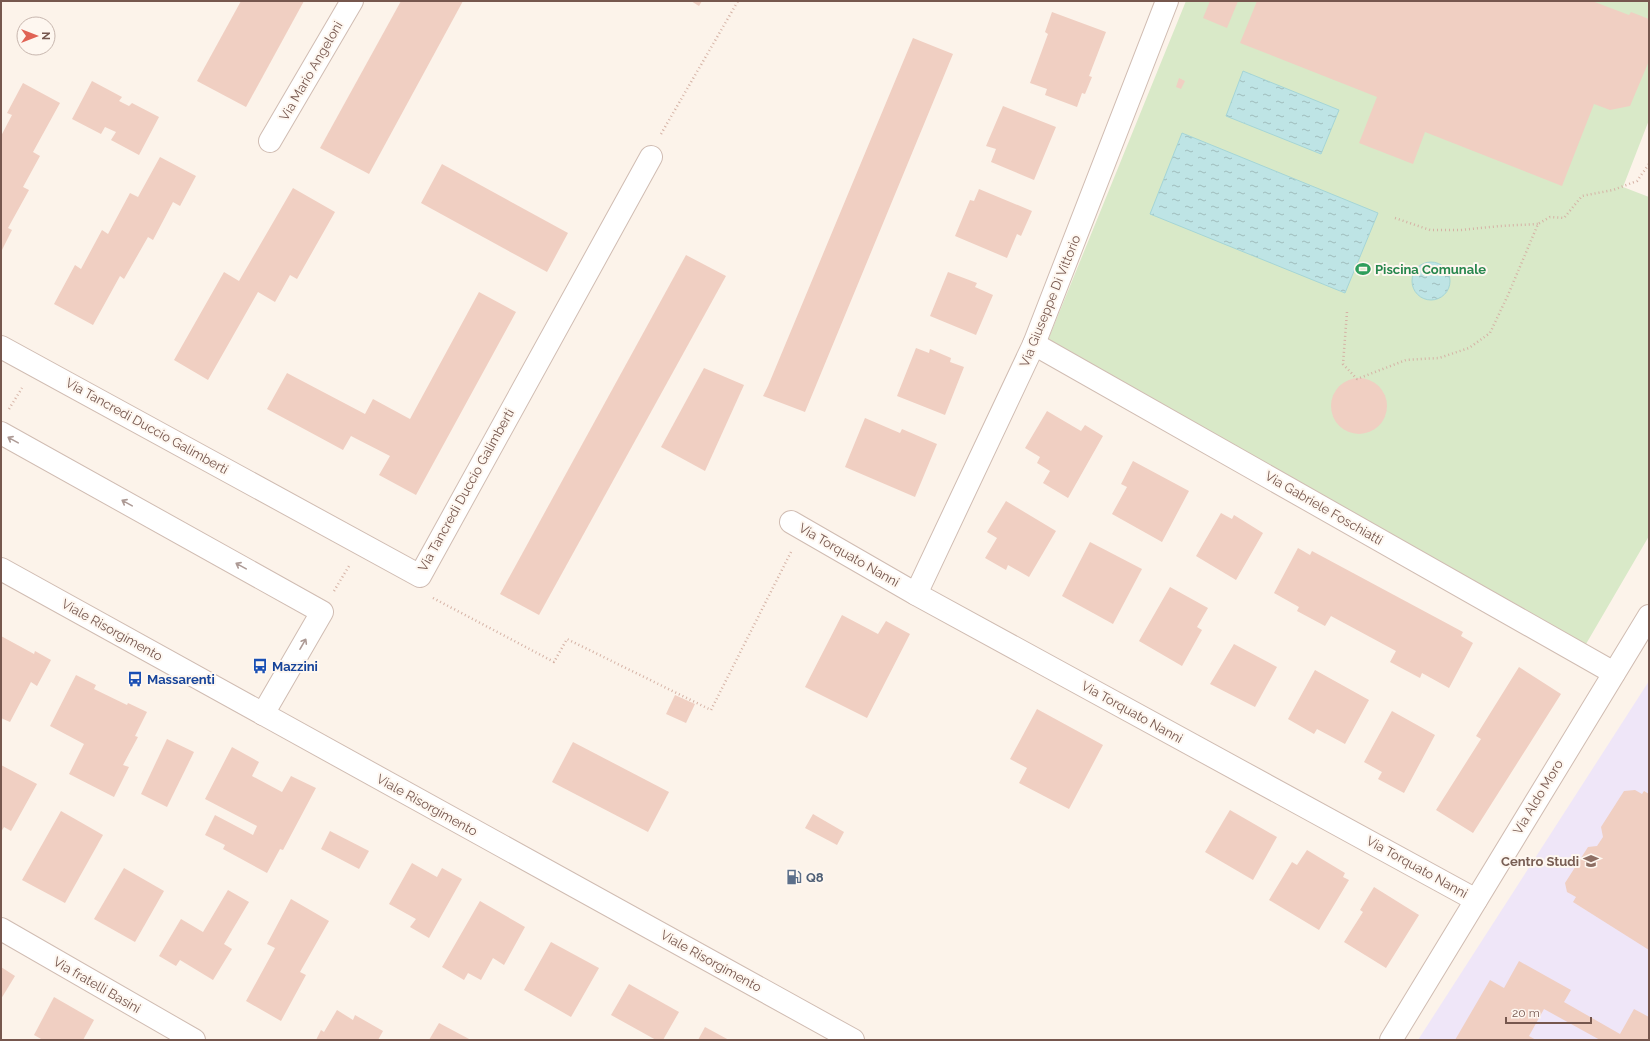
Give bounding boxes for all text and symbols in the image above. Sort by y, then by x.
north arrow [16,16,56,56]
street label: Via Mario Angeloni [276,19,346,123]
text: N [39,32,52,40]
street label: Via Giuseppe Di Vittorio [1017,233,1083,369]
sports icon: Piscina Comunale [1354,260,1372,278]
place label: Piscina Comunale [1375,262,1486,277]
street label: Via Tancredi Duccio Galimberti [63,375,231,477]
street label: Via Tancredi Duccio Galimberti [415,406,517,574]
one-way arrow [8,435,20,443]
street label: Via Gabriele Foschiatti [1262,468,1386,548]
one-way arrow [121,499,133,507]
street label: Via Torquato Nanni [796,520,902,590]
one-way arrow [235,562,247,570]
street label: Viale Risorgimento [59,596,165,664]
one-way arrow [300,638,308,650]
bus stop icon: Mazzini [251,657,269,675]
place label: Mazzini [272,659,318,674]
bus stop icon: Massarenti [126,670,144,688]
place label: Massarenti [147,672,215,687]
street label: Via Torquato Nanni [1079,678,1185,746]
street label: Via Aldo Moro [1510,757,1566,837]
street label: Viale Risorgimento [374,771,480,839]
street label: Via Torquato Nanni [1364,833,1470,901]
school or university icon: Centro Studi [1582,852,1600,870]
place label: Centro Studi [1501,854,1579,869]
fuel station icon: Q8 [785,868,803,886]
place label: Q8 [806,870,824,885]
street label: Viale Risorgimento [658,927,764,995]
street label: Via fratelli Basini [51,954,143,1016]
scale bar [1506,999,1591,1025]
text: 20 m [1512,1006,1540,1020]

